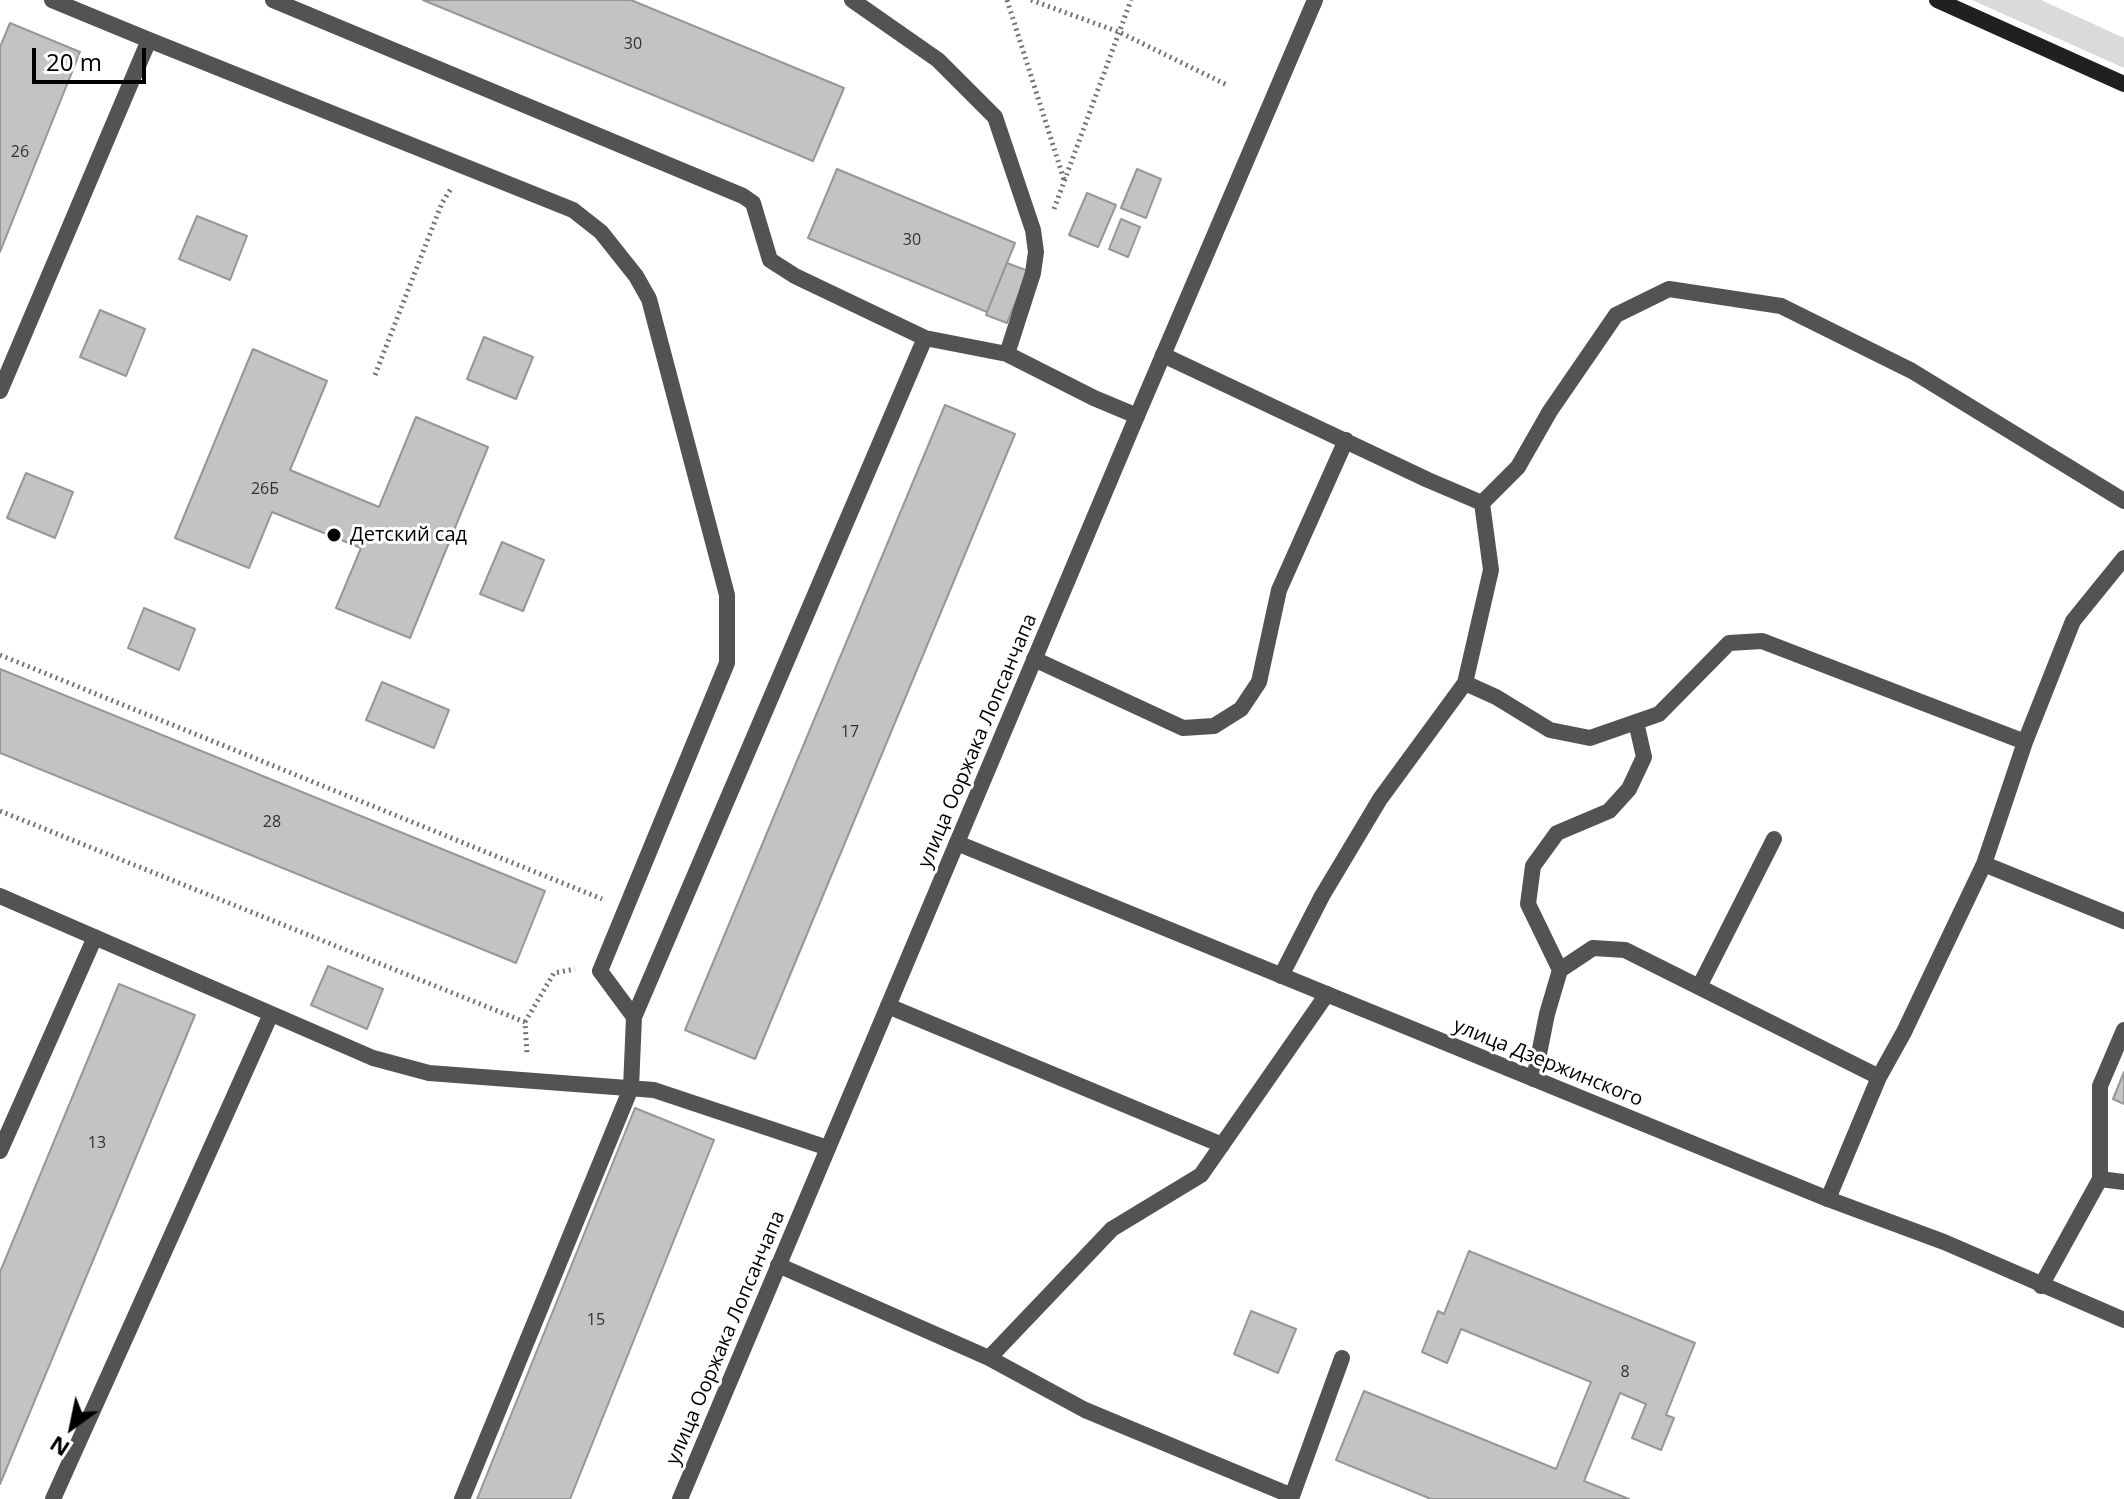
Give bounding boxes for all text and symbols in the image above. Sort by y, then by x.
scale bar [36,32,150,82]
house number: 30 [624,34,642,54]
text: 20 m [46,45,102,78]
house number: 26 [11,142,29,162]
house number: 30 [903,230,921,250]
house number: 26Б [251,479,279,499]
place label: Детский сад [350,523,467,547]
marker: Детский сад [325,526,343,544]
street label: улица Ооржака Лопсанчапа [913,610,1043,872]
house number: 17 [841,722,859,742]
house number: 28 [263,812,281,832]
street label: улица Дзержинского [1450,1014,1646,1112]
house number: 13 [88,1133,106,1153]
street label: улица Ооржака Лопсанчапа [661,1207,791,1469]
house number: 15 [587,1310,605,1330]
house number: 8 [1620,1362,1630,1382]
north arrow [32,1387,112,1467]
text: N [43,1430,75,1465]

